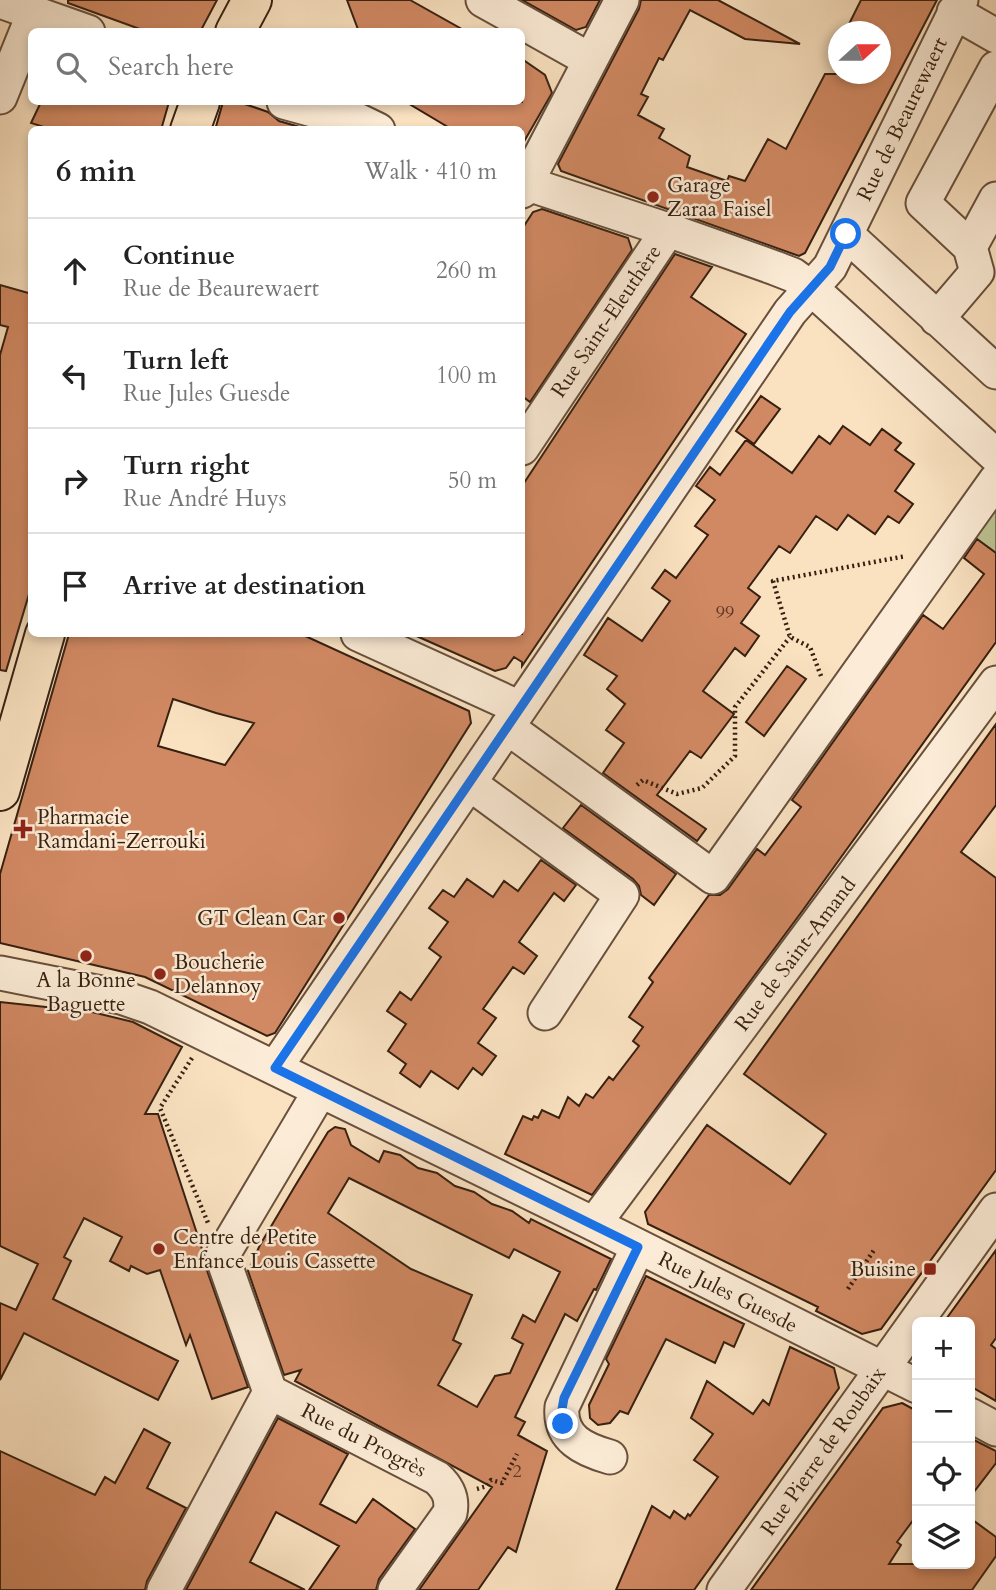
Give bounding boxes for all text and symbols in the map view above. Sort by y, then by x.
north arrow [828,21,891,84]
search box [28,28,525,105]
street label: Rue de Beaurewaert [850,32,955,206]
icon: search [52,48,90,86]
text: Search here [108,49,234,84]
text: 6 min [56,151,136,192]
text: Walk · 410 m [364,156,497,187]
place label: Garage Zaraa Faisel [667,171,771,224]
marker: Garage Zaraa Faisel [645,189,661,205]
route start [830,218,861,249]
text: Continue [123,238,235,273]
street label: Rue Saint-Eleuthère [544,239,668,404]
icon: ahead [56,252,94,290]
text: 260 m [436,255,497,286]
text: Rue de Beaurewaert [123,273,319,304]
text: Turn left [123,343,228,378]
icon: left [56,357,94,395]
text: 100 m [436,360,497,391]
text: Rue Jules Guesde [123,378,290,409]
text: Turn right [123,448,250,483]
icon: right [56,462,94,500]
text: 50 m [448,465,497,496]
text: Rue André Huys [123,483,287,514]
icon: arrive [56,567,94,605]
text: Arrive at destination [123,568,366,603]
house number: 99 [716,600,734,625]
place label: Pharmacie Ramdani-Zerrouki [37,803,206,856]
marker: Pharmacie Ramdani-Zerrouki [15,821,31,837]
street label: Rue de Saint-Amand [728,871,863,1037]
place label: GT Clean Car [197,904,325,933]
marker: GT Clean Car [331,910,347,926]
marker: A la Bonne Baguette [78,948,94,964]
place label: Boucherie Delannoy [174,948,265,1001]
place label: A la Bonne Baguette [36,966,136,1019]
marker: Boucherie Delannoy [152,966,168,982]
place label: Centre de Petite Enfance Louis Cassette [173,1223,376,1276]
marker: Centre de Petite Enfance Louis Cassette [151,1241,167,1257]
street label: Rue Jules Guesde [653,1245,802,1340]
place label: Buisine [850,1255,916,1284]
marker: Buisine [922,1261,938,1277]
map controls [912,1317,975,1569]
button: + [912,1317,975,1380]
street label: Rue Pierre de Roubaix [754,1361,893,1542]
button: − [912,1380,975,1443]
street label: Rue du Progrès [296,1396,431,1484]
route end [547,1408,578,1439]
button: locate [912,1443,975,1506]
house number: 2 [512,1459,522,1484]
button: layers [912,1506,975,1569]

